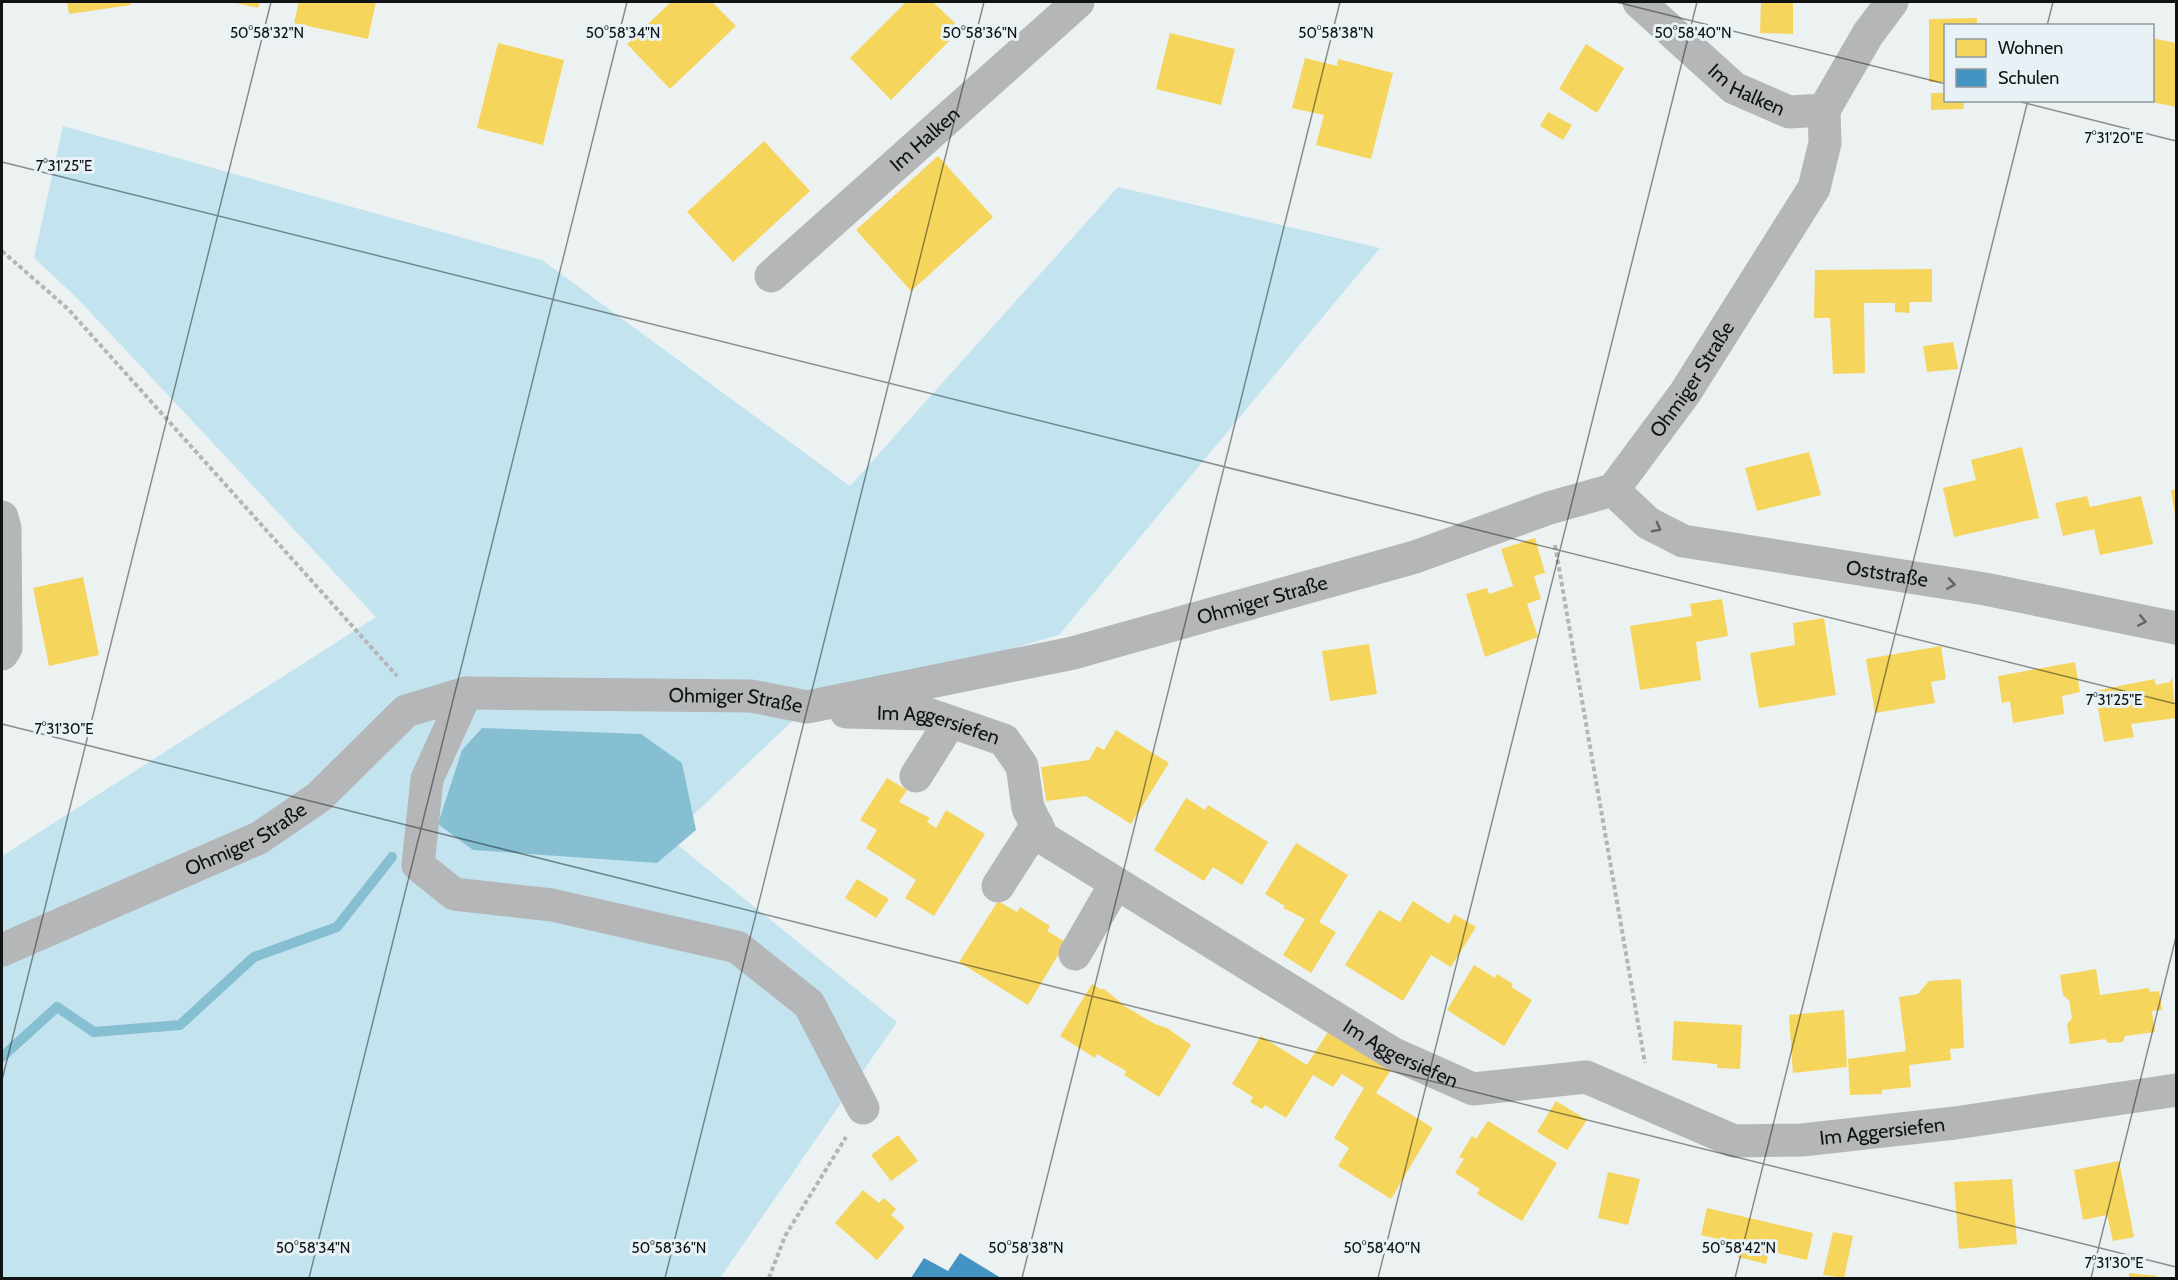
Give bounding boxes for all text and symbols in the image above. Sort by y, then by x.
text: 50°58'32"N [230,24,304,42]
text: 50°58'34"N [586,24,660,42]
text: 50°58'36"N [943,24,1017,42]
text: 50°58'38"N [1298,24,1374,42]
text: 50°58'40"N [1655,24,1731,42]
legend [1944,24,2154,102]
text: Wohnen [1998,37,2063,59]
street label: Im Halken [1703,58,1789,121]
text: Schulen [1998,67,2059,89]
street label: Im Halken [885,102,964,176]
text: 7°31'20"E [2085,129,2143,147]
text: 7°31'25"E [36,157,92,175]
street label: Ohmiger Straße [1644,317,1739,442]
one-way arrow [1651,521,1662,532]
street label: Oststraße [1844,555,1930,592]
street label: Ohmiger Straße [1194,570,1330,630]
one-way arrow [1946,578,1955,590]
one-way arrow [2137,614,2147,627]
street label: Ohmiger Straße [669,683,805,718]
text: 7°31'25"E [2086,691,2142,709]
street label: Im Aggersiefen [877,701,1003,750]
text: 7°31'30"E [34,720,94,738]
street label: Ohmiger Straße [181,797,311,881]
street label: Im Aggersiefen [1339,1014,1462,1093]
street label: Im Aggersiefen [1818,1112,1946,1150]
text: 50°58'34"N [276,1239,350,1257]
text: 50°58'36"N [632,1239,706,1257]
text: 50°58'38"N [988,1239,1064,1257]
text: 50°58'40"N [1344,1239,1420,1257]
text: 50°58'42"N [1702,1239,1776,1257]
text: 7°31'30"E [2084,1254,2144,1272]

